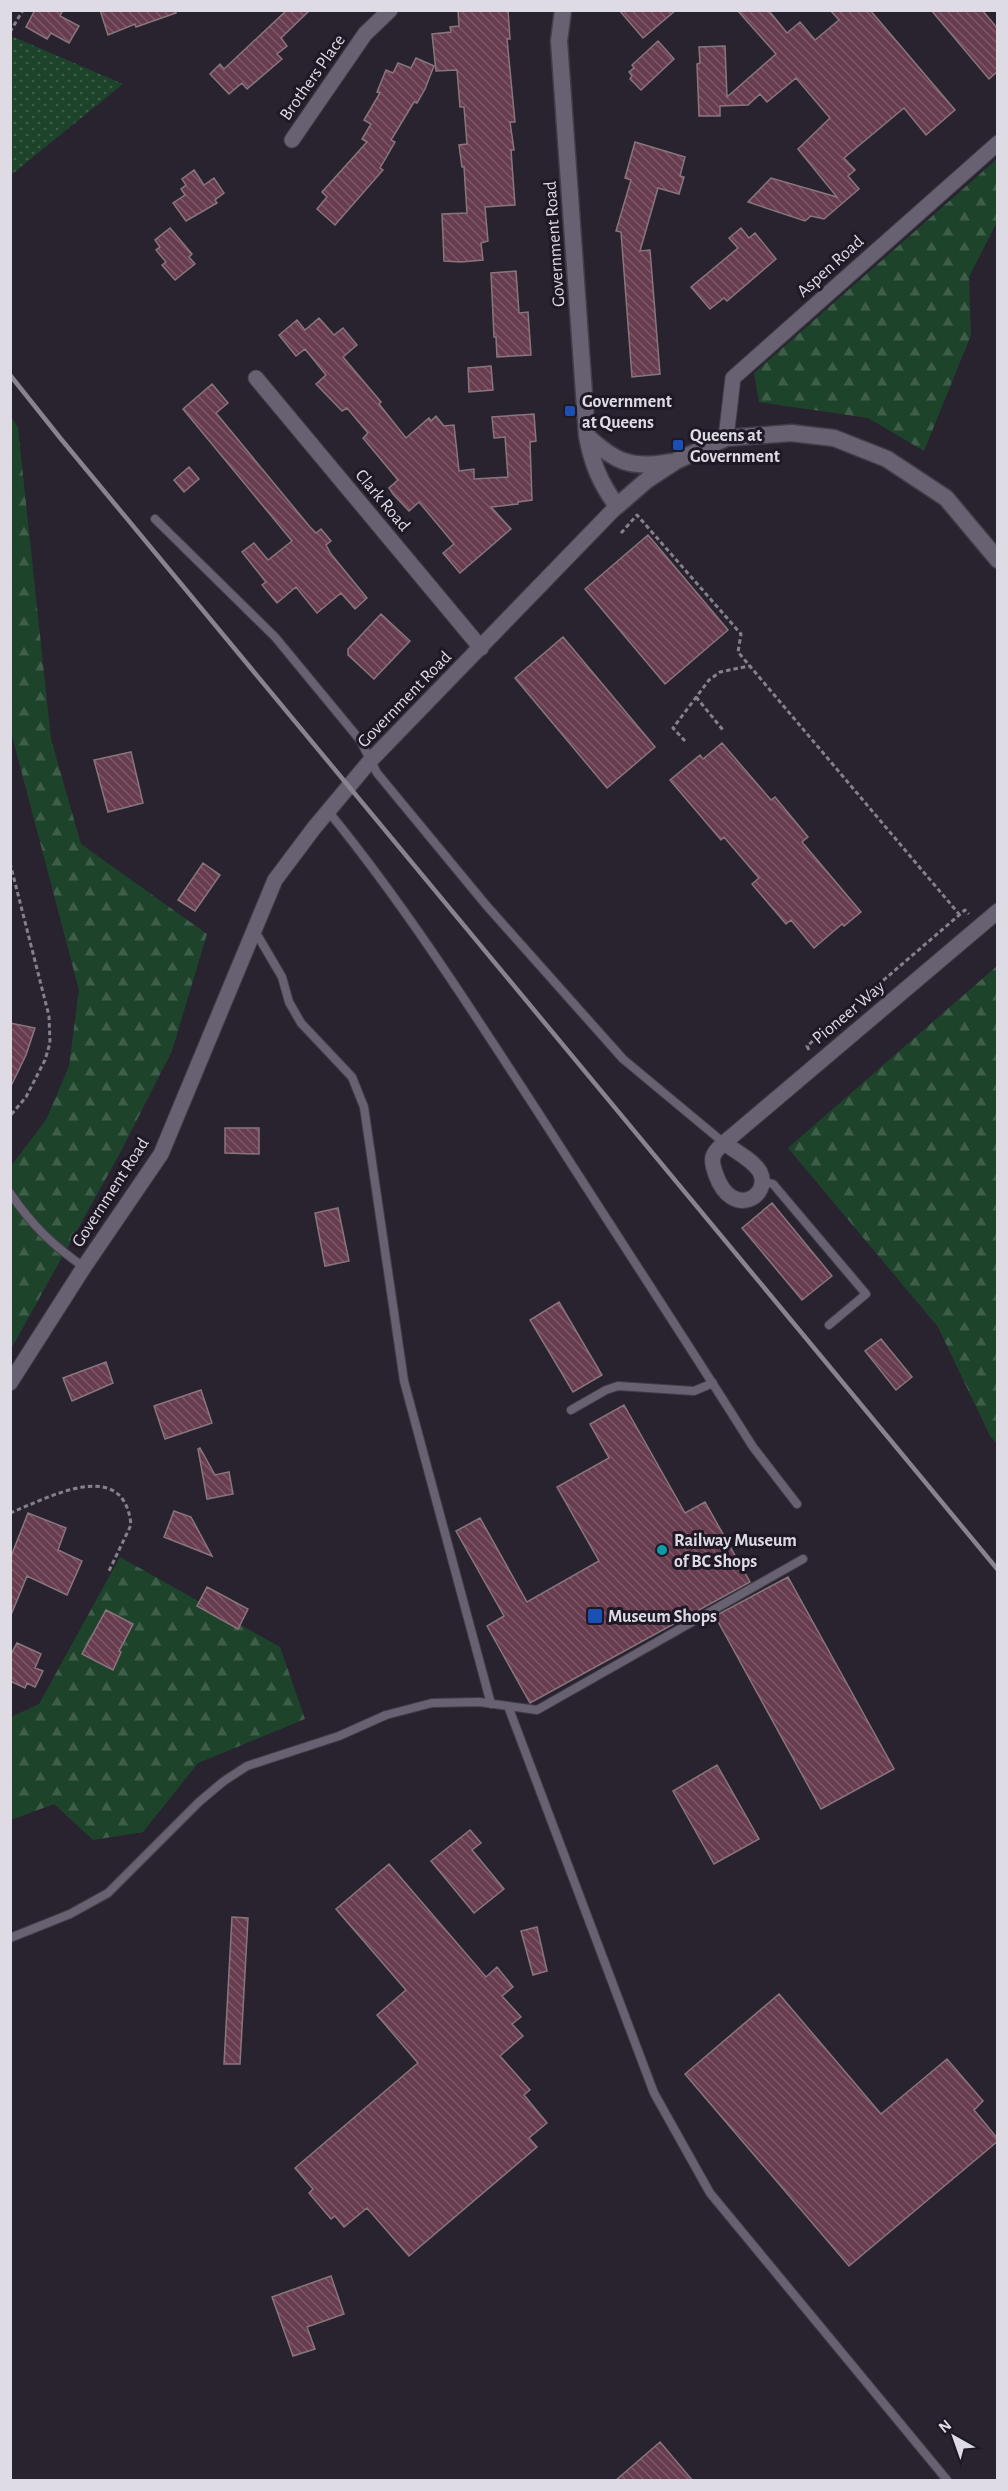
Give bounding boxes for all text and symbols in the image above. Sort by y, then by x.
street label: Brothers Place [277,31,349,124]
street label: Government Road [542,180,568,307]
street label: Aspen Road [794,232,867,301]
place label: Government at Queens [582,393,672,432]
marker: Government at Queens [563,404,577,418]
place label: Queens at Government [690,427,780,466]
marker: Queens at Government [671,438,685,452]
street label: Clark Road [351,466,413,535]
street label: Government Road [354,648,455,751]
street label: Pioneer Way [809,977,888,1048]
street label: Government Road [69,1135,153,1250]
place label: Railway Museum of BC Shops [674,1532,797,1571]
marker: Railway Museum of BC Shops [655,1543,669,1557]
marker: Museum Shops [586,1607,604,1625]
place label: Museum Shops [608,1608,717,1626]
north arrow [924,2407,984,2467]
text: N [936,2417,954,2436]

